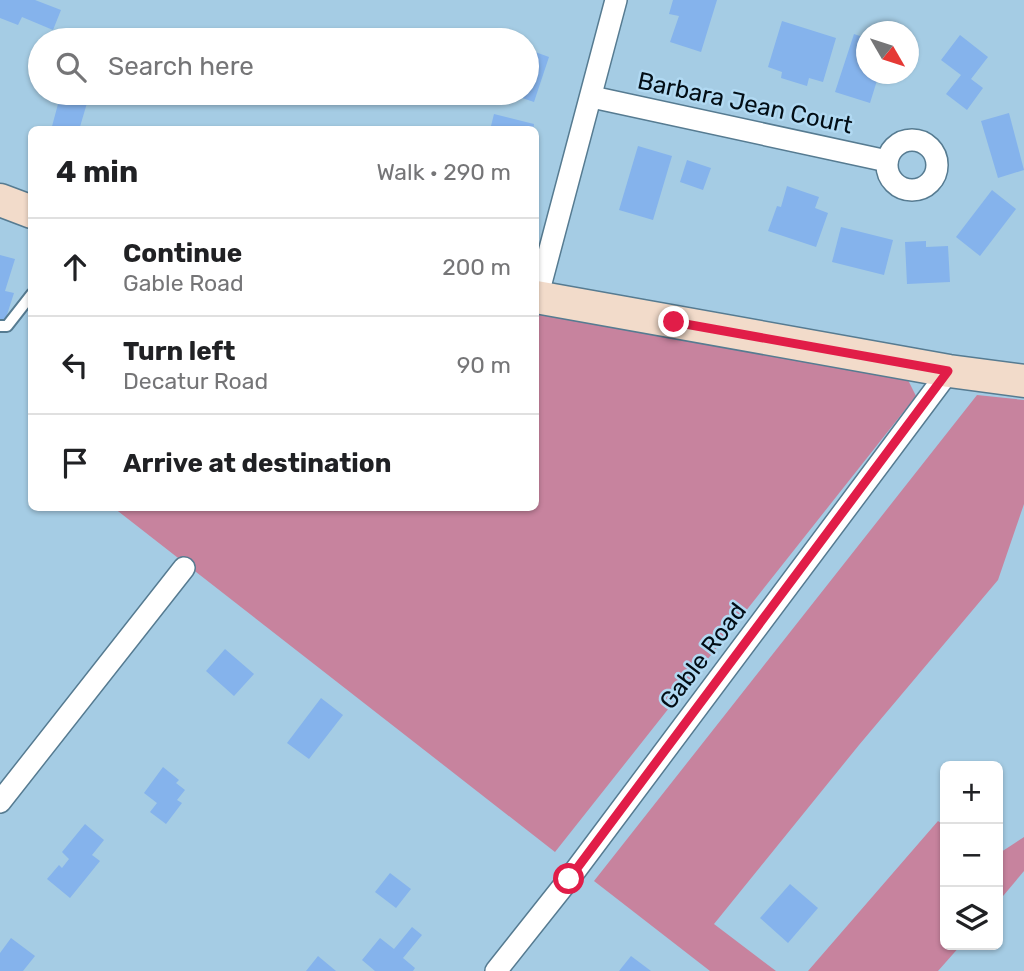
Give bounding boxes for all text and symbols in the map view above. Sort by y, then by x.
north arrow [856,21,919,84]
search box [28,28,539,105]
icon: search [52,48,90,86]
text: Search here [108,51,254,82]
street label: Barbara Jean Court [635,67,855,139]
text: 4 min [56,154,138,190]
text: Walk · 290 m [376,158,511,186]
text: Continue [123,238,242,269]
icon: ahead [56,248,94,286]
text: 200 m [442,253,511,281]
text: Gable Road [123,269,244,297]
route end [658,306,689,337]
text: Turn left [123,336,235,367]
icon: left [56,346,94,384]
text: 90 m [457,351,511,379]
text: Decatur Road [123,367,268,395]
icon: arrive [56,444,94,482]
text: Arrive at destination [123,448,391,479]
street label: Gable Road [654,597,752,715]
map controls [940,761,1003,950]
button: + [940,761,1003,824]
button: − [940,824,1003,887]
route start [553,863,584,894]
button: layers [940,887,1003,950]

